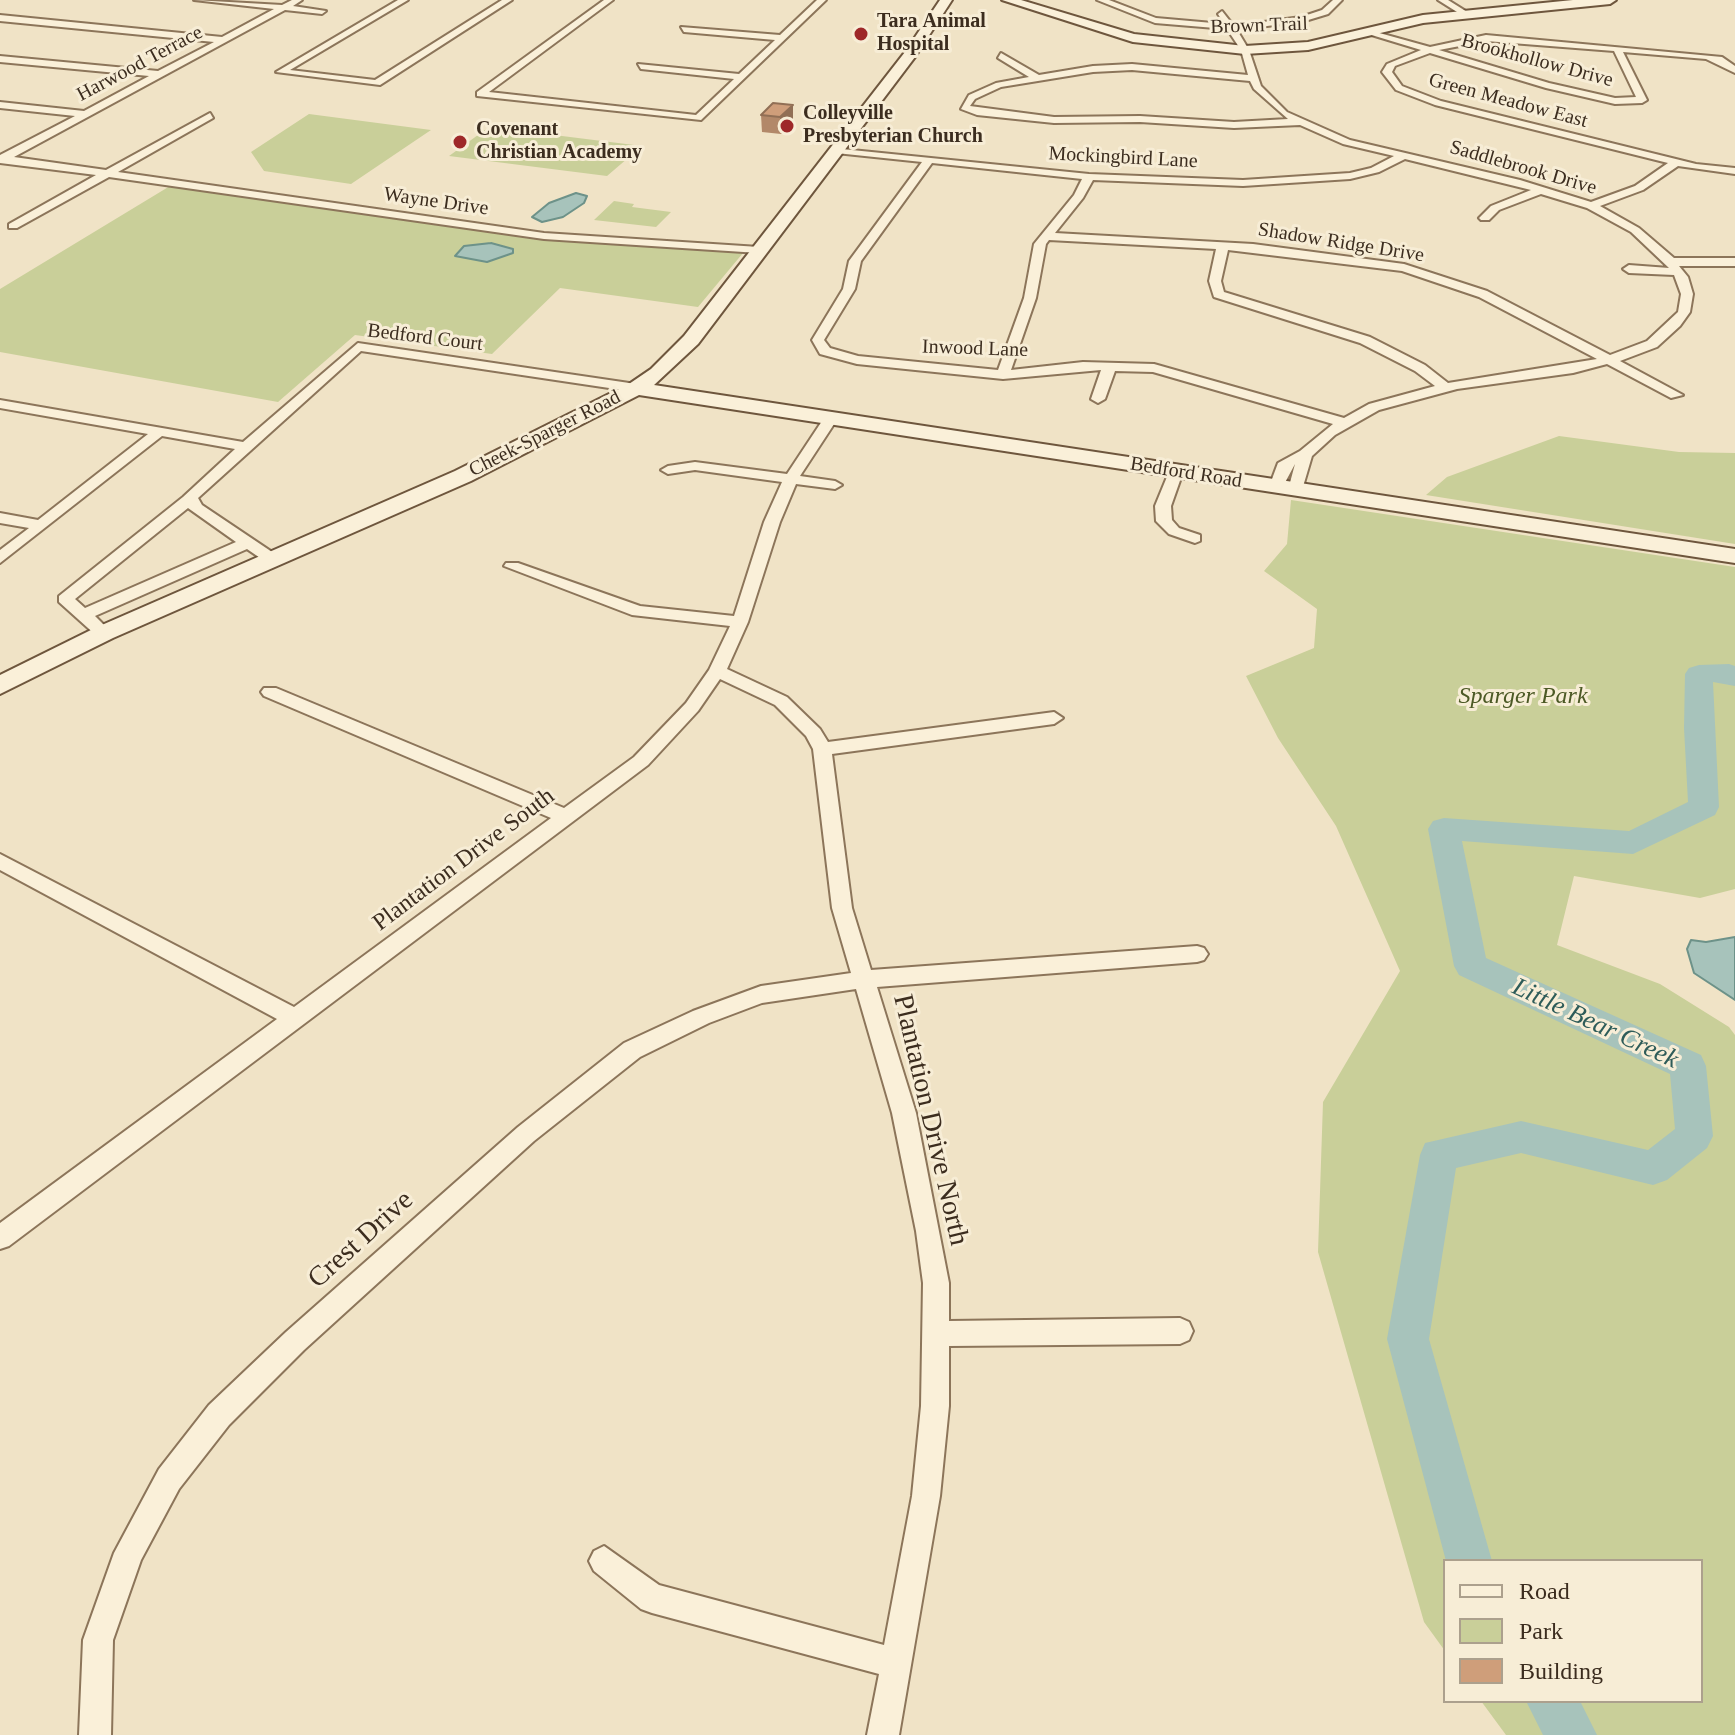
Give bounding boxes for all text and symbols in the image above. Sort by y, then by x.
place label: Tara Animal Hospital [877,10,986,57]
street label: Brown Trail [1210,12,1308,40]
street label: Harwood Terrace [73,21,207,107]
marker: Tara Animal Hospital [852,25,870,43]
street label: Brookhollow Drive [1459,29,1615,93]
street label: Green Meadow East [1426,68,1590,134]
place label: Colleyville Presbyterian Church [803,102,983,149]
marker: Colleyville Presbyterian Church [778,117,796,135]
place label: Covenant Christian Academy [476,118,642,165]
marker: Covenant Christian Academy [451,133,469,151]
street label: Saddlebrook Drive [1447,136,1599,200]
street label: Mockingbird Lane [1048,142,1198,174]
street label: Wayne Drive [382,183,490,221]
street label: Shadow Ridge Drive [1256,218,1426,268]
street label: Bedford Court [366,319,484,357]
street label: Inwood Lane [922,335,1028,363]
street label: Cheek-Sparger Road [465,385,625,483]
street label: Bedford Road [1128,452,1244,494]
park label: Sparger Park [1458,683,1588,711]
street label: Plantation Drive South [367,782,561,938]
water label: Little Bear Creek [1507,972,1683,1076]
street label: Plantation Drive North [885,991,975,1249]
street label: Crest Drive [302,1184,420,1296]
legend [1443,1559,1703,1703]
text: Road [1519,1578,1570,1604]
text: Park [1519,1618,1563,1644]
text: Building [1519,1658,1603,1684]

